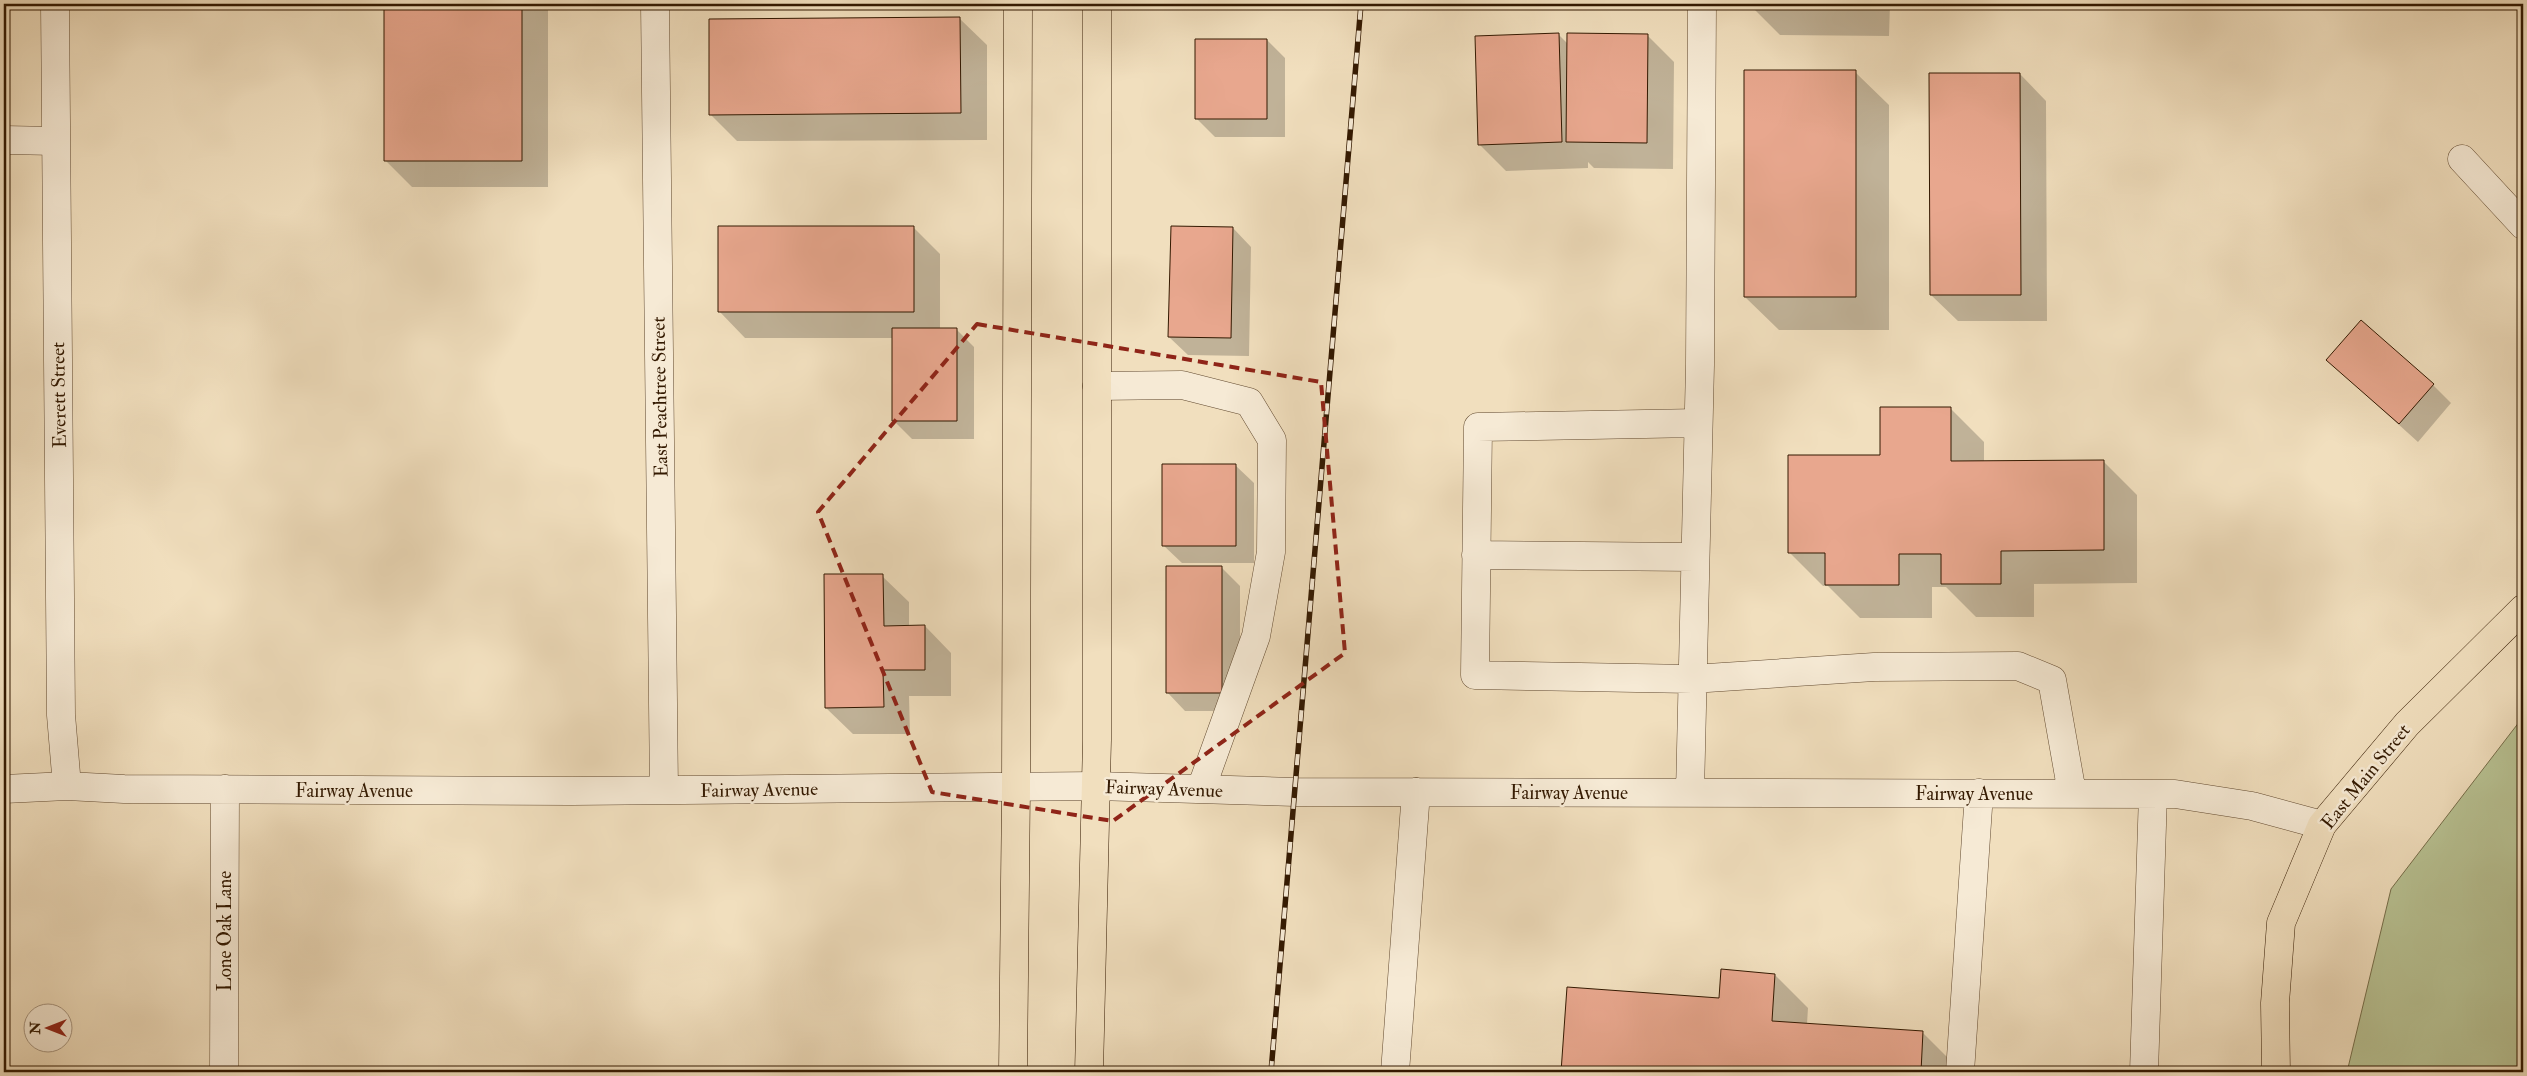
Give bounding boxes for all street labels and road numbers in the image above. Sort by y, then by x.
street label: East Peachtree Street [647,316,673,478]
street label: Everett Street [46,342,72,448]
street label: East Main Street [2316,719,2416,834]
street label: Fairway Avenue [1105,775,1223,803]
street label: Fairway Avenue [700,777,818,803]
street label: Fairway Avenue [295,779,413,803]
street label: Fairway Avenue [1510,781,1628,805]
street label: Fairway Avenue [1915,782,2033,806]
street label: Lone Oak Lane [213,871,237,991]

